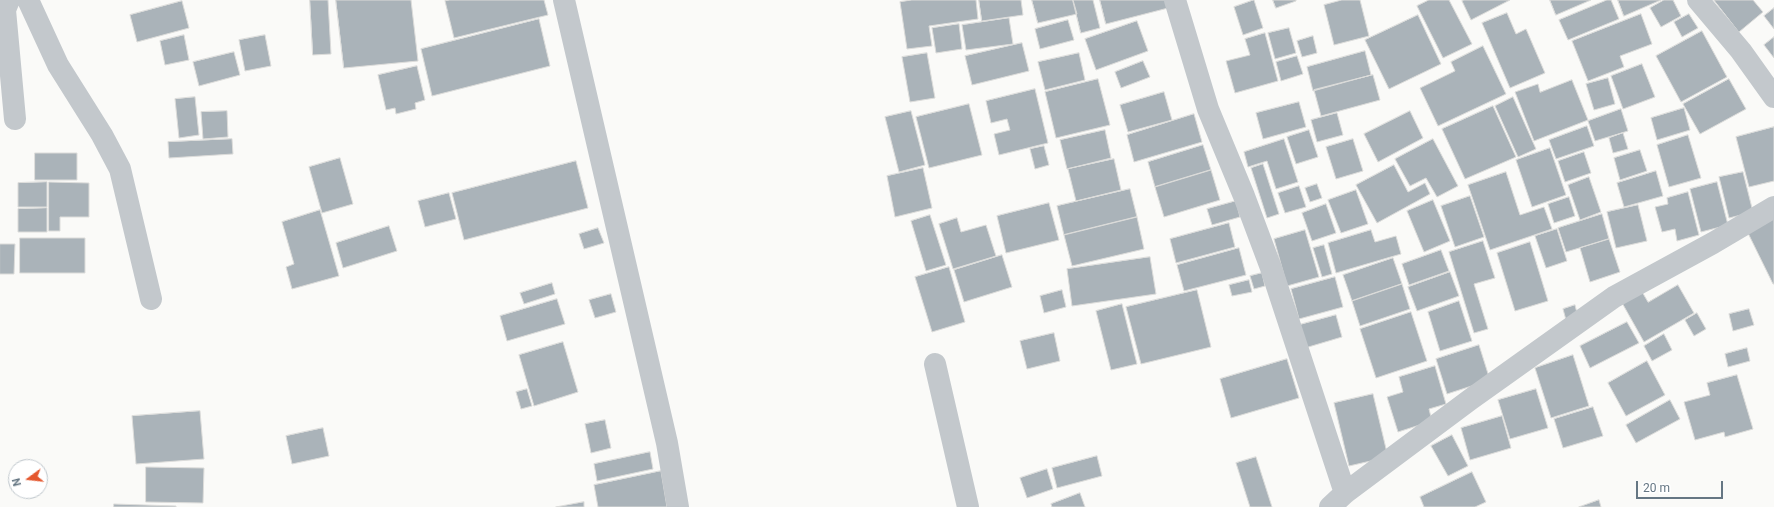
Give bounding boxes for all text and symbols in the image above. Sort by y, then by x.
north arrow [8,459,48,499]
scale bar [1638,473,1725,499]
text: N [10,477,24,487]
text: 20 m [1643,481,1670,495]

